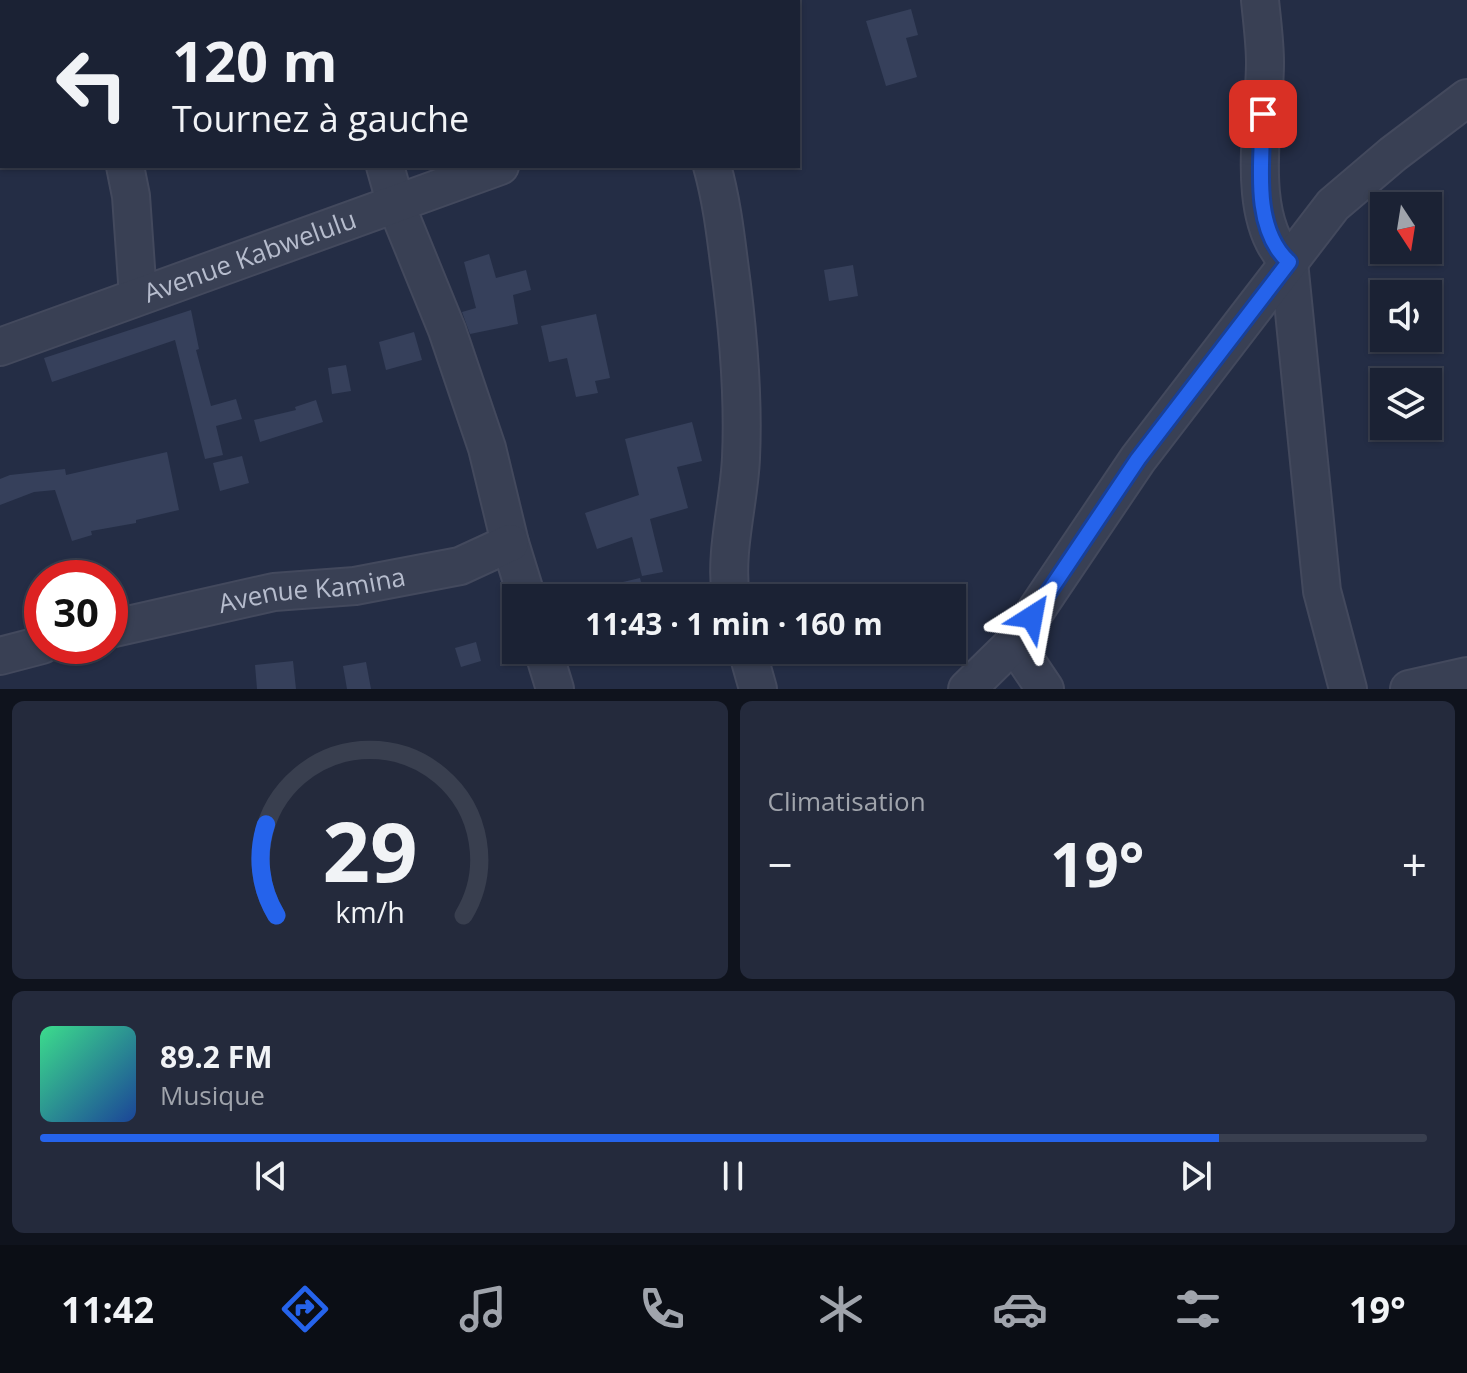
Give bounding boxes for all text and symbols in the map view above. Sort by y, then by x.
text: 120 m [172,22,338,98]
icon: left [40,32,144,136]
pin [1229,80,1297,148]
icon: arrive [1241,92,1285,136]
text: Tournez à gauche [172,94,469,143]
north arrow [1370,192,1442,264]
map controls [1370,192,1442,440]
street label: Avenue Kabwelulu [139,201,361,310]
button: sound [1370,280,1442,352]
button: layers [1370,368,1442,440]
street label: Avenue Kamina [215,558,408,621]
speed limit sign: 30 [24,560,128,664]
position arrow [990,575,1074,659]
text: 11:43 · 1 min · 160 m [585,603,883,644]
text: Climatisation [768,783,926,819]
text: 29 [322,793,417,906]
text: 19° [1050,823,1144,905]
text: − [768,834,793,894]
text: + [1402,834,1427,894]
text: km/h [335,892,404,931]
text: 89.2 FM [160,1036,273,1077]
text: Musique [160,1077,265,1113]
icon: previous [249,1154,293,1198]
icon: pause [711,1154,755,1198]
icon: next [1174,1154,1218,1198]
icon: directions [277,1281,333,1337]
icon: music [455,1281,511,1337]
icon: phone [634,1281,690,1337]
icon: climate [813,1281,869,1337]
icon: car [992,1281,1048,1337]
icon: filters [1170,1281,1226,1337]
text: 11:42 [61,1285,154,1334]
text: 19° [1349,1285,1406,1334]

